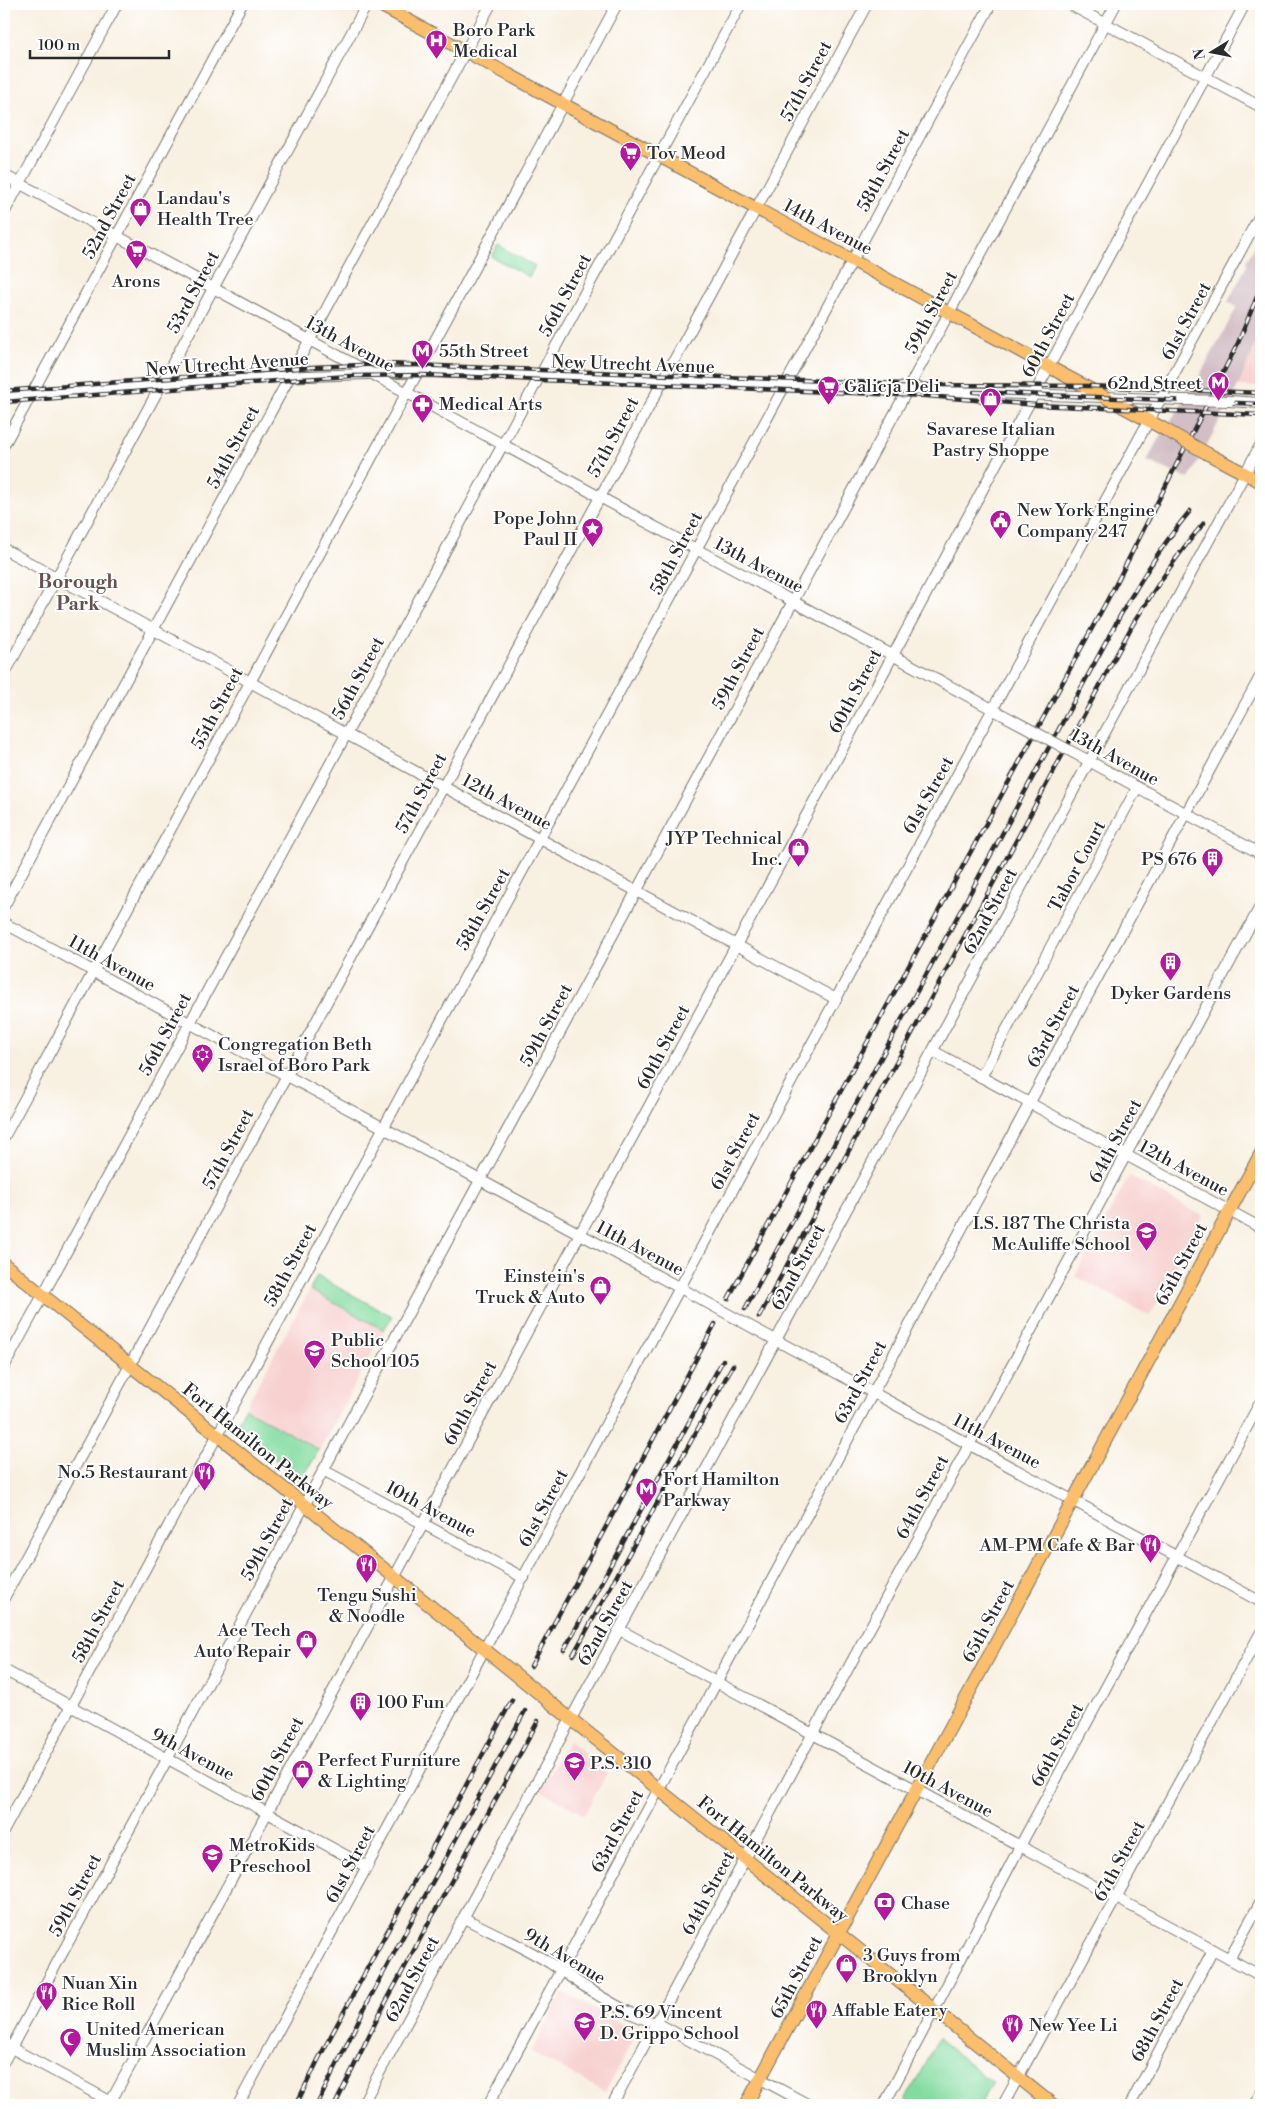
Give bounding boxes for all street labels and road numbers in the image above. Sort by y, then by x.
street label: 57th Street [776,36,838,126]
street label: 58th Street [852,124,915,216]
street label: 52nd Street [77,169,142,263]
street label: 14th Avenue [779,194,876,261]
street label: 53rd Street [162,246,225,338]
street label: 56th Street [534,249,597,341]
street label: 59th Street [900,266,963,358]
street label: 61st Street [1156,278,1217,364]
street label: 60th Street [1017,288,1081,382]
street label: 13th Avenue [301,311,398,378]
street label: New Utrecht Avenue [145,347,309,382]
street label: New Utrecht Avenue [551,350,715,379]
street label: 57th Street [583,392,645,482]
street label: 54th Street [202,401,265,493]
street label: 58th Street [645,507,708,599]
street label: 13th Avenue [710,532,807,599]
street label: 59th Street [707,622,770,714]
street label: 56th Street [327,632,390,724]
street label: 60th Street [824,644,888,738]
street label: 55th Street [186,663,249,753]
street label: 13th Avenue [1066,724,1163,791]
street label: 57th Street [391,748,453,838]
street label: 61st Street [898,752,959,838]
street label: 12th Avenue [458,769,556,836]
street label: Tabor Court [1044,816,1111,916]
street label: 58th Street [451,863,516,955]
street label: 62nd Street [958,863,1023,958]
street label: 11th Avenue [64,930,160,997]
street label: 59th Street [515,979,578,1071]
street label: 63rd Street [1022,980,1085,1072]
street label: 56th Street [134,988,197,1080]
street label: 60th Street [632,1000,696,1094]
street label: 64th Street [1084,1095,1147,1187]
street label: 57th Street [198,1104,260,1194]
street label: 61st Street [705,1108,766,1194]
street label: 12th Avenue [1135,1135,1233,1202]
street label: 11th Avenue [592,1216,688,1281]
street label: 65th Street [1150,1218,1213,1310]
street label: 58th Street [259,1219,322,1311]
street label: 62nd Street [766,1219,831,1314]
street label: 63rd Street [829,1336,892,1428]
street label: 60th Street [439,1356,503,1450]
street label: Fort Hamilton Parkway [177,1378,338,1515]
street label: 11th Avenue [949,1409,1045,1474]
street label: 64th Street [891,1451,954,1543]
street label: 61st Street [513,1465,574,1551]
street label: 10th Avenue [381,1476,480,1543]
street label: 59th Street [236,1493,299,1585]
street label: 58th Street [67,1575,130,1667]
street label: 65th Street [957,1575,1020,1667]
street label: 62nd Street [572,1576,639,1670]
street label: 66th Street [1026,1699,1089,1791]
street label: 60th Street [246,1712,310,1806]
street label: 9th Avenue [147,1723,238,1786]
street label: 10th Avenue [898,1756,997,1823]
street label: 63rd Street [586,1785,649,1877]
street label: Fort Hamilton Parkway [692,1791,853,1928]
street label: 67th Street [1088,1816,1151,1906]
street label: 61st Street [320,1821,381,1907]
street label: 64th Street [677,1847,740,1939]
street label: 59th Street [44,1849,107,1941]
street label: 9th Avenue [520,1923,610,1990]
street label: 62nd Street [380,1931,445,2026]
street label: 65th Street [765,1931,828,2023]
street label: 68th Street [1126,1974,1189,2066]

